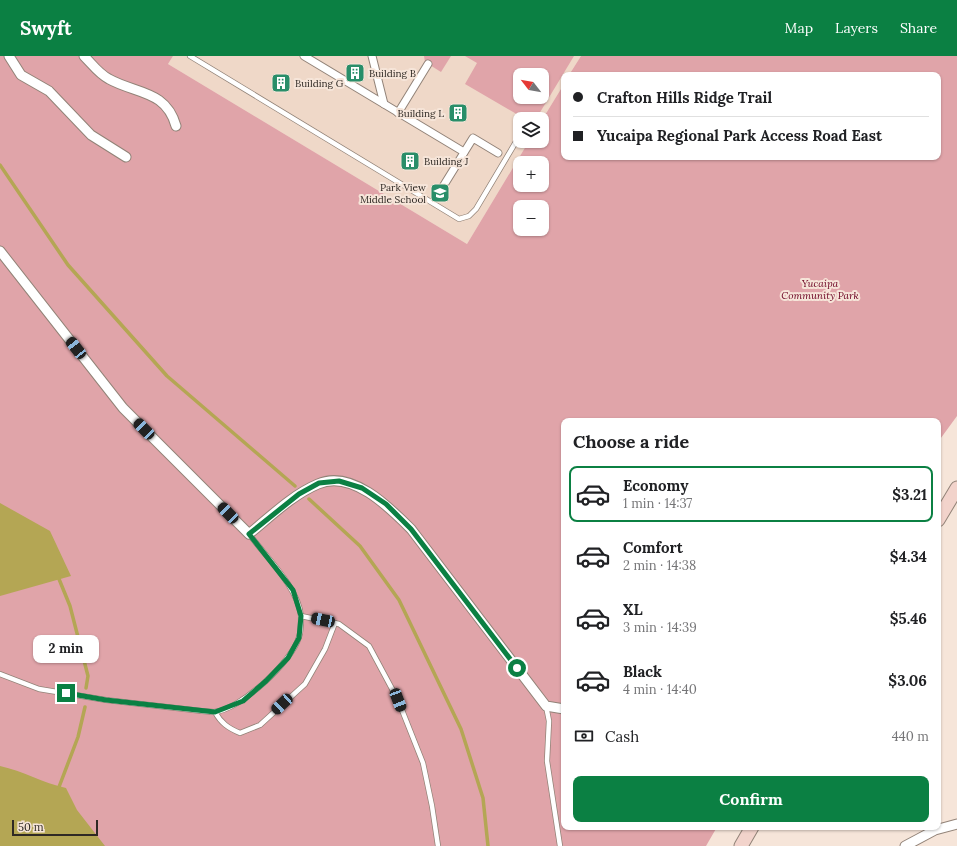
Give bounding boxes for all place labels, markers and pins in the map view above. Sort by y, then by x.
building icon: Building B [344,62,366,84]
place label: Building B [369,67,416,80]
building icon: Building G [270,72,292,94]
place label: Building G [295,77,344,90]
building icon: Building L [447,102,469,124]
place label: Building L [398,107,444,120]
building icon: Building J [399,150,421,172]
place label: Building J [424,155,469,168]
place label: Park View Middle School [360,181,426,206]
school or university icon: Park View Middle School [429,182,451,204]

